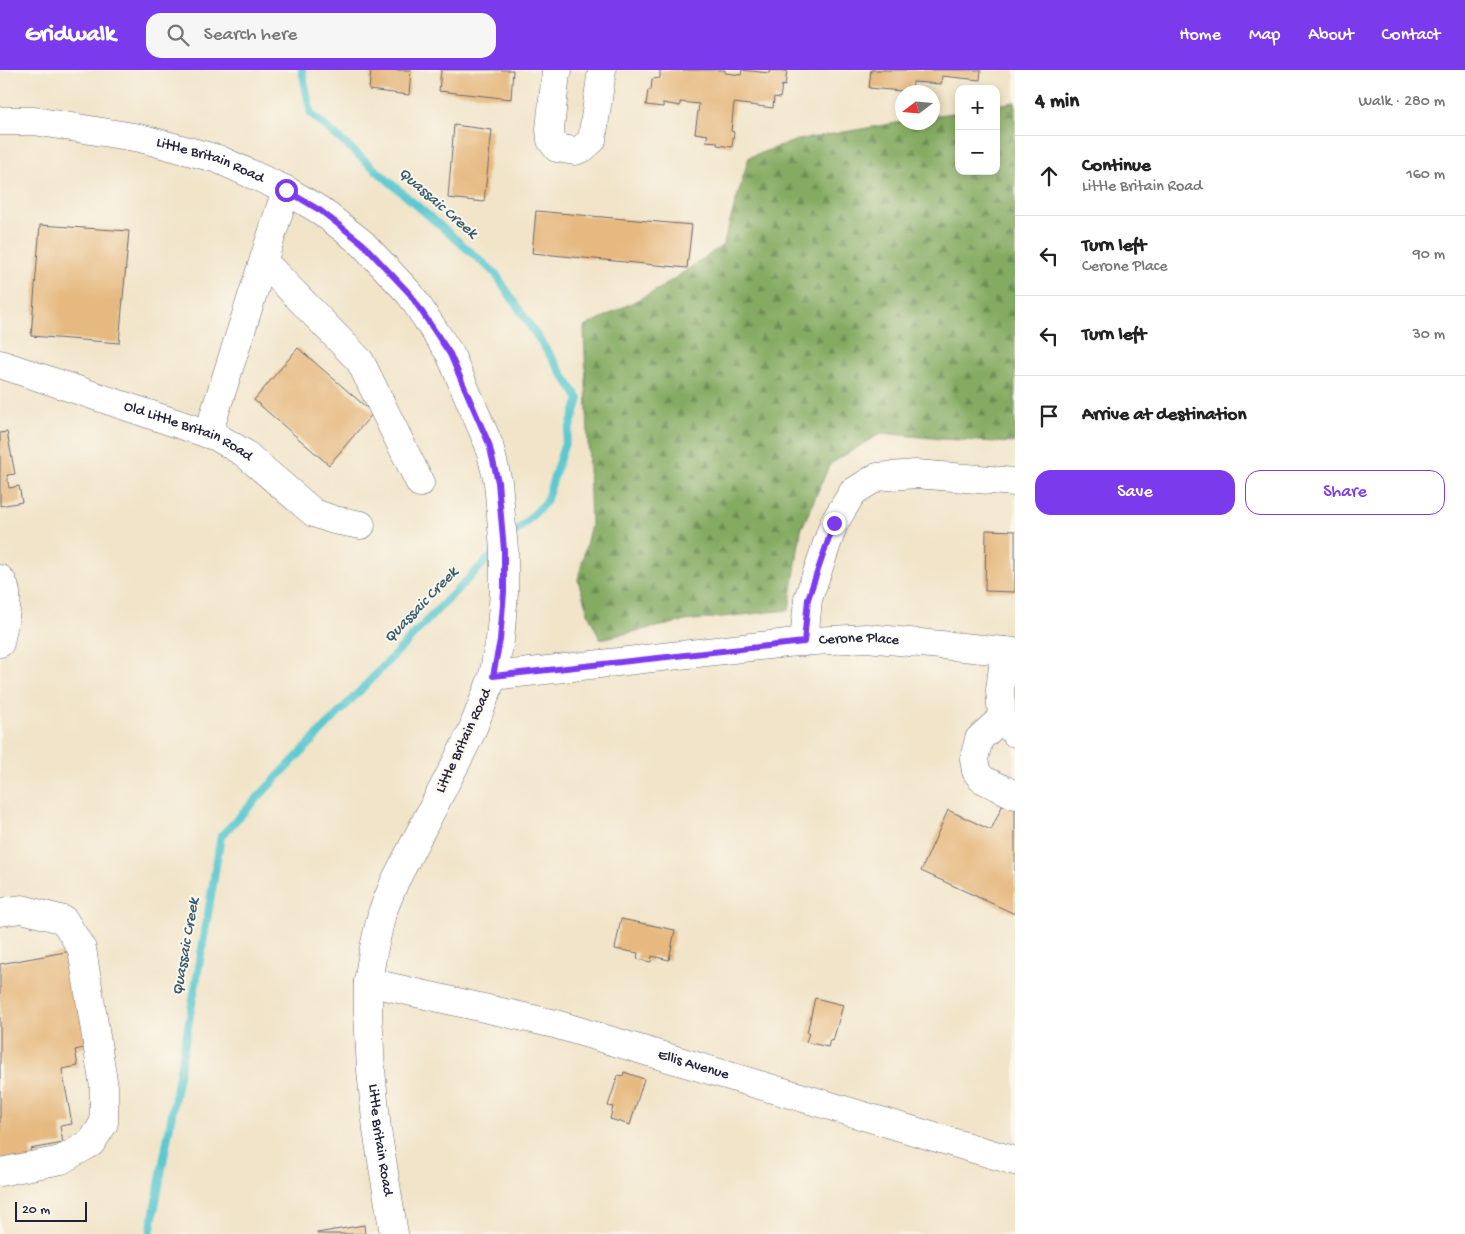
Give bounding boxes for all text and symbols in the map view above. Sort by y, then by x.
search box [146,13,496,58]
text: Gridwalk [25,21,116,50]
icon: search [164,21,192,49]
text: Search here [204,24,297,47]
text: Home [1179,25,1221,46]
text: Map [1249,25,1280,46]
text: About [1308,25,1354,46]
text: Contact [1382,25,1440,46]
north arrow [895,85,940,130]
map controls [955,85,1000,175]
button: + [955,85,1000,130]
text: 4 min [1035,90,1079,115]
text: Walk · 280 m [1358,93,1445,112]
button: − [955,130,1000,175]
street label: Little Britain Road [154,134,268,188]
text: Continue [1082,155,1151,178]
icon: ahead [1035,162,1063,190]
water label: Quassaic Creek [394,165,482,245]
text: 160 m [1406,166,1445,185]
text: Little Britain Road [1082,178,1203,197]
route start [275,179,298,202]
text: Turn left [1082,235,1146,258]
icon: left [1035,242,1063,270]
text: 90 m [1413,246,1445,265]
text: Cerone Place [1082,258,1167,277]
icon: left [1035,322,1063,350]
text: Turn left [1082,324,1146,347]
text: 30 m [1412,326,1445,345]
street label: Old Little Britain Road [121,397,257,466]
icon: arrive [1035,402,1063,430]
text: Arrive at destination [1082,404,1246,427]
button: Save [1035,470,1235,515]
button: Share [1245,470,1445,515]
route end [823,512,846,535]
water label: Quassaic Creek [381,563,464,648]
street label: Cerone Place [818,629,900,650]
street label: Little Britain Road [432,685,497,796]
water label: Quassaic Creek [169,895,205,997]
street label: Ellis Avenue [656,1046,731,1084]
street label: Little Britain Road [363,1083,397,1198]
scale bar [15,1199,88,1222]
text: 20 m [22,1202,50,1219]

